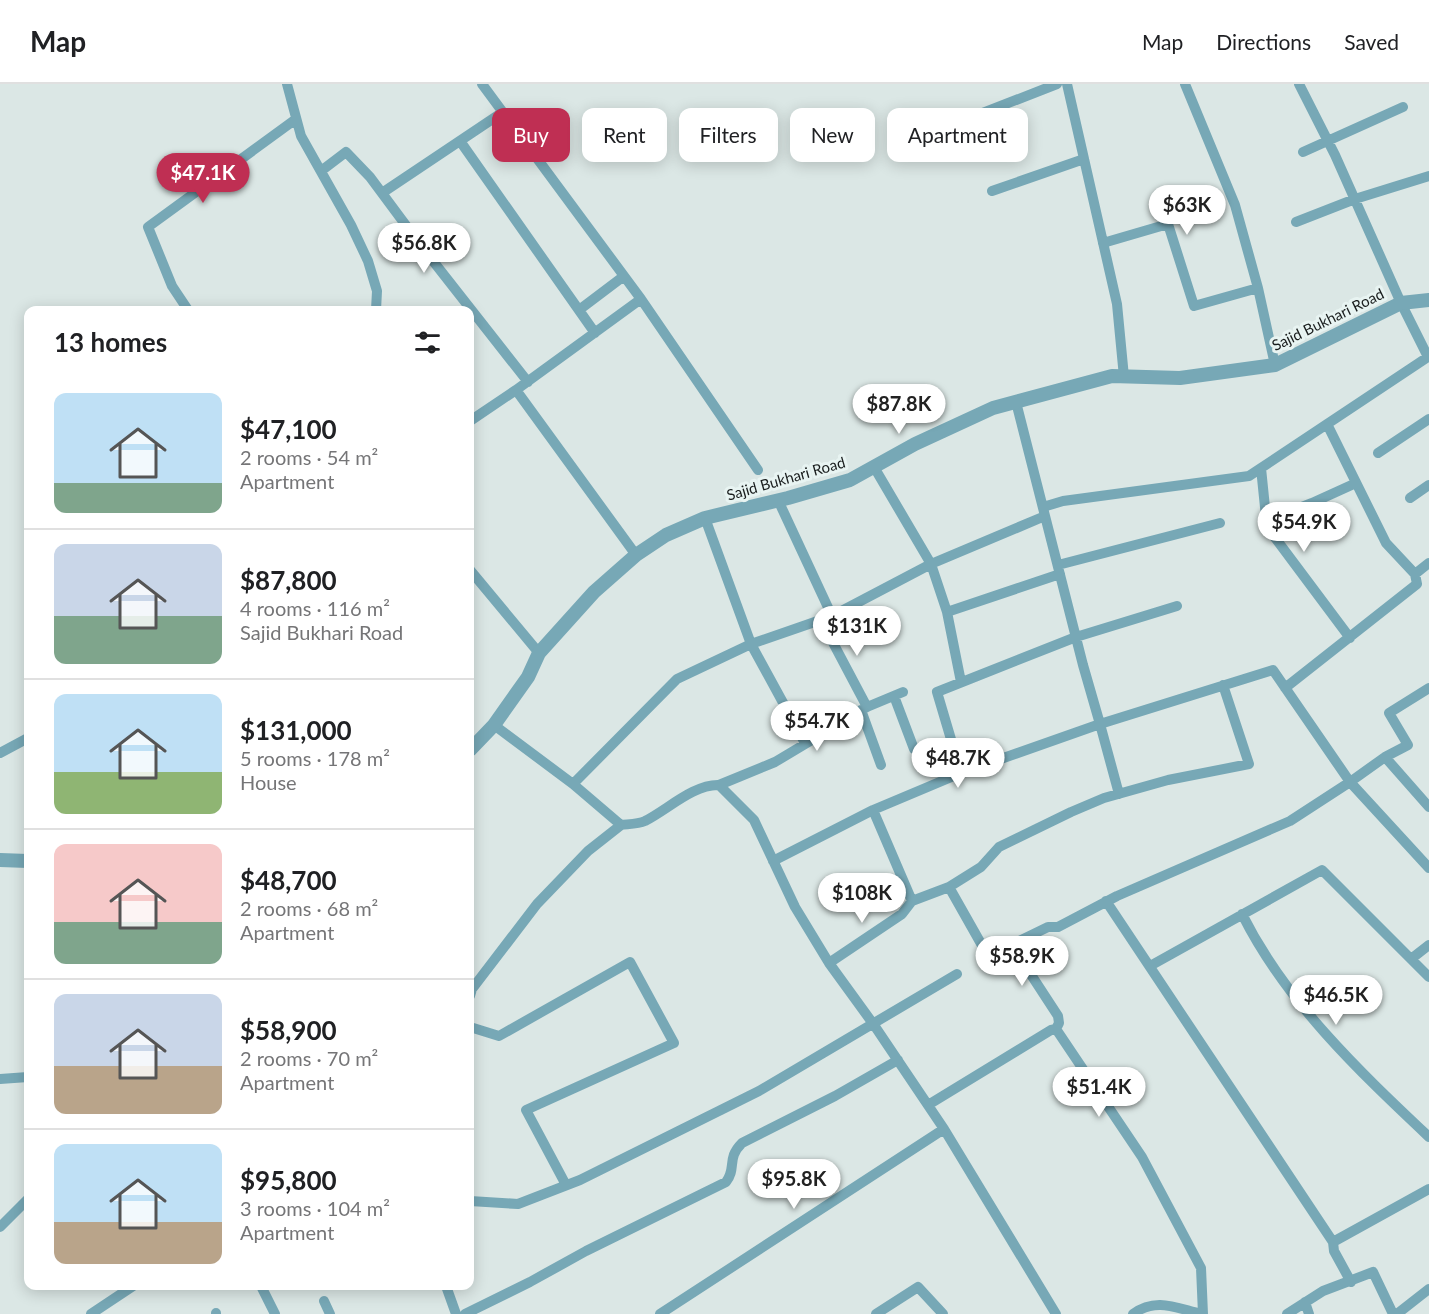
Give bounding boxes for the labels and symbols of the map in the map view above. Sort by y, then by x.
pin: $47.1K [154,153,252,204]
pin: $63K [1151,185,1223,236]
pin: $56.8K [375,223,473,274]
street label: Sajid Bukhari Road [1269,284,1387,354]
pin: $87.8K [850,384,948,435]
street label: Sajid Bukhari Road [724,453,847,504]
pin: $54.9K [1255,502,1353,553]
pin: $131K [815,606,899,657]
pin: $54.7K [768,701,866,752]
pin: $48.7K [909,738,1007,789]
pin: $108K [820,873,904,924]
pin: $58.9K [973,936,1071,987]
pin: $46.5K [1287,975,1385,1026]
pin: $51.4K [1050,1067,1148,1118]
pin: $95.8K [745,1159,843,1210]

